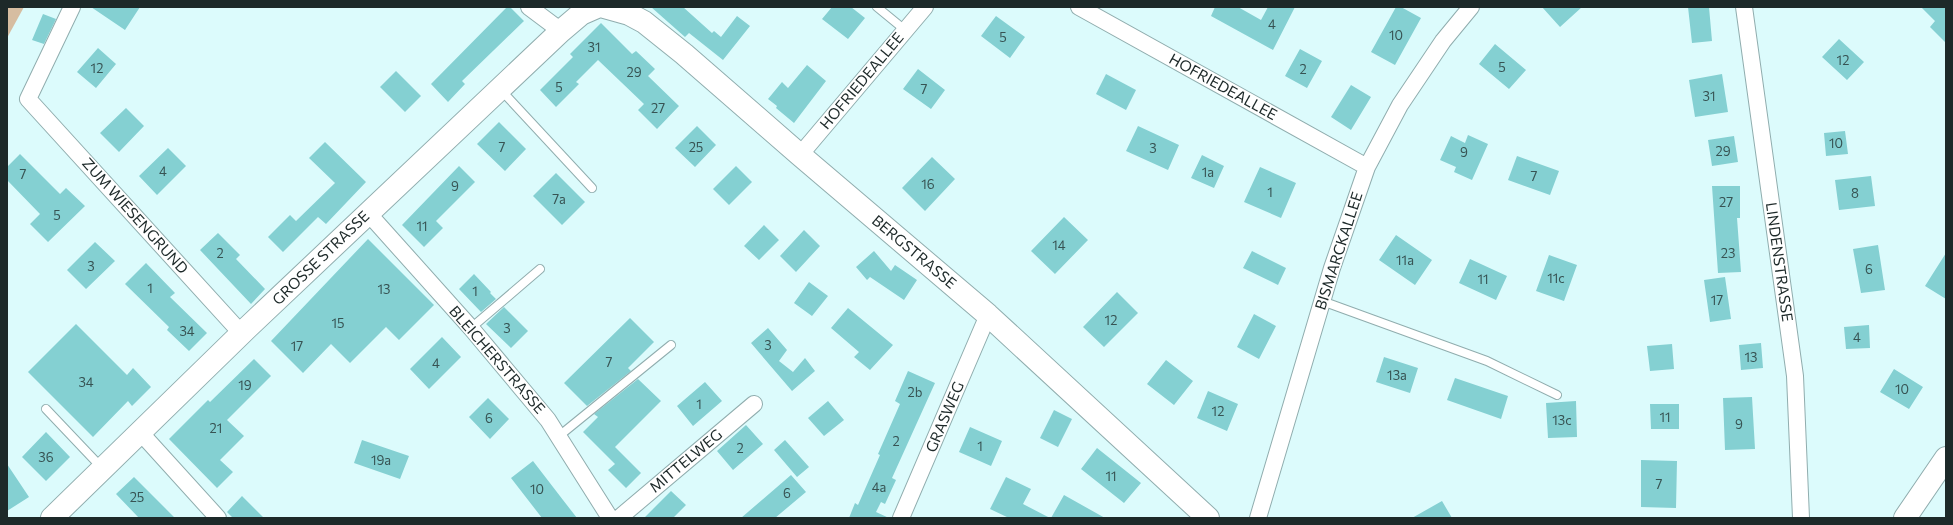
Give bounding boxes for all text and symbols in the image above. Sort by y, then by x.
house number: 4 [1268,16,1276,32]
house number: 10 [1389,27,1403,43]
street label: HOFRIEDEALLEE [816,28,907,132]
house number: 5 [999,29,1007,45]
house number: 31 [588,39,600,55]
street label: HOFRIEDEALLEE [1166,49,1281,123]
house number: 12 [1837,52,1849,68]
house number: 5 [1498,59,1506,75]
house number: 12 [91,60,103,76]
house number: 2 [1299,61,1307,77]
house number: 29 [626,64,642,80]
house number: 5 [555,79,563,95]
house number: 7 [921,81,928,97]
house number: 31 [1703,88,1715,104]
house number: 27 [651,100,665,116]
house number: 10 [1829,135,1843,151]
house number: 7 [499,139,506,155]
house number: 25 [689,139,703,155]
house number: 3 [1149,140,1157,156]
house number: 29 [1715,143,1731,159]
house number: 9 [1460,144,1468,160]
street label: ZUM WIESENGRUND [79,154,192,277]
house number: 4 [159,163,167,179]
house number: 1a [1202,164,1214,180]
house number: 7 [20,166,27,182]
house number: 7 [1531,168,1538,184]
house number: 16 [921,176,935,192]
house number: 9 [451,178,459,194]
house number: 1 [1267,184,1273,200]
house number: 8 [1851,185,1859,201]
street label: BISMARCKALLEE [1311,189,1366,312]
house number: 7a [552,191,566,207]
house number: 27 [1719,194,1733,210]
street label: LINDENSTRASSE [1763,201,1797,323]
street label: GROSSE STRASSE [268,206,373,308]
house number: 5 [53,207,61,223]
street label: BERGSTRASSE [869,211,961,292]
house number: 11 [416,218,428,234]
house number: 14 [1052,237,1066,253]
house number: 2 [216,245,224,261]
house number: 23 [1721,245,1735,261]
house number: 11a [1396,252,1414,268]
house number: 3 [87,258,95,274]
house number: 6 [1865,261,1873,277]
house number: 11c [1547,270,1565,286]
house number: 11 [1477,271,1489,287]
house number: 1 [147,280,153,296]
house number: 13 [378,281,390,297]
house number: 1 [472,283,478,299]
house number: 17 [1711,292,1723,308]
street label: BLEICHERSTRASSE [446,302,550,417]
house number: 12 [1105,312,1117,328]
house number: 15 [331,315,345,331]
house number: 3 [503,320,511,336]
house number: 34 [179,323,195,339]
house number: 4 [1853,329,1861,345]
house number: 3 [764,337,772,353]
house number: 17 [291,338,303,354]
house number: 13 [1745,349,1757,365]
house number: 7 [606,354,613,370]
house number: 4 [432,355,440,371]
house number: 13a [1387,367,1407,383]
house number: 34 [78,374,94,390]
house number: 19 [238,377,252,393]
street label: GRASWEG [921,379,967,455]
house number: 10 [1895,381,1909,397]
house number: 2b [908,384,923,400]
house number: 1 [696,396,702,412]
house number: 12 [1212,403,1224,419]
house number: 11 [1659,409,1671,425]
house number: 6 [485,410,493,426]
house number: 13c [1552,412,1572,428]
house number: 9 [1735,416,1743,432]
house number: 21 [210,420,222,436]
street label: MITTELWEG [645,425,725,496]
house number: 2 [892,433,900,449]
house number: 1 [977,438,983,454]
house number: 2 [736,440,744,456]
house number: 36 [38,449,54,465]
house number: 19a [371,452,391,468]
house number: 11 [1105,468,1117,484]
house number: 7 [1656,476,1663,492]
house number: 4a [872,479,886,495]
house number: 10 [530,481,544,497]
house number: 6 [783,485,791,501]
house number: 25 [130,489,144,505]

